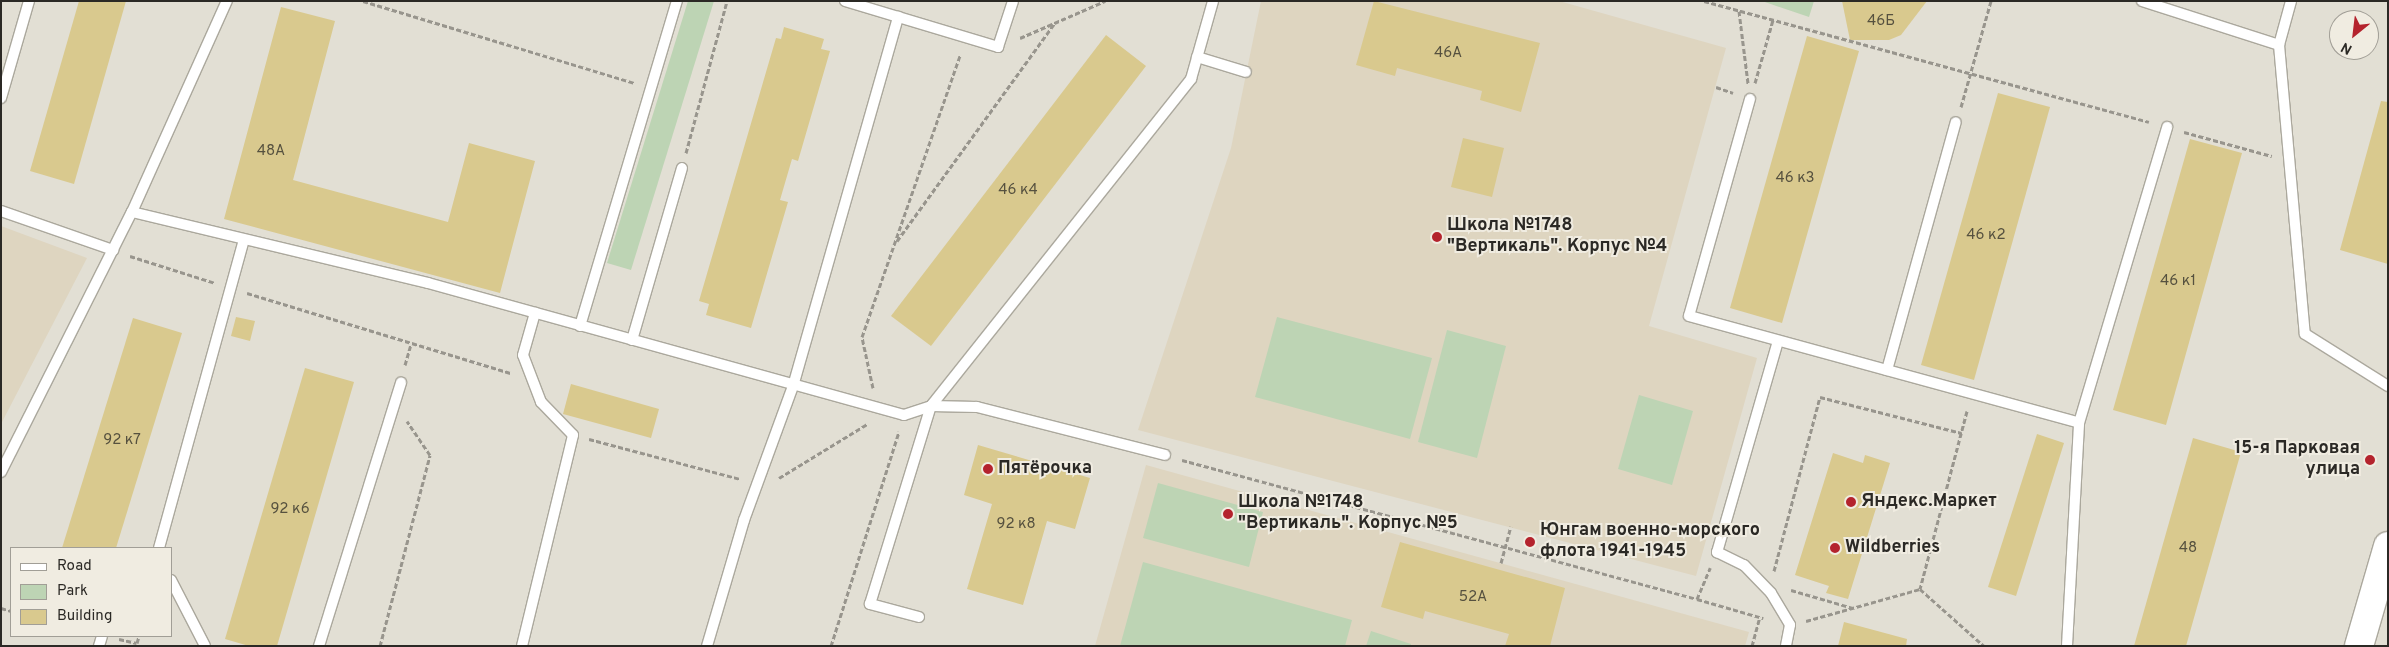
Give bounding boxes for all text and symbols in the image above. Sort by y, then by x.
north arrow [2329,10,2379,60]
house number: 46Б [1867,13,1895,31]
text: N [2338,38,2355,58]
house number: 46А [1434,45,1462,63]
house number: 48А [257,143,285,161]
house number: 46 к3 [1775,170,1815,188]
house number: 46 к4 [998,182,1038,200]
place label: Школа №1748 "Вертикаль". Корпус №4 [1447,216,1667,258]
house number: 46 к2 [1966,227,2006,245]
marker: Школа №1748 "Вертикаль". Корпус №4 [1431,231,1443,243]
house number: 46 к1 [2160,273,2196,291]
house number: 92 к7 [103,432,141,450]
place label: 15-я Парковая улица [2234,439,2360,482]
marker: 15-я Парковая улица [2364,454,2376,466]
place label: Пятёрочка [998,458,1092,480]
marker: Пятёрочка [982,463,994,475]
place label: Яндекс.Маркет [1861,491,1997,513]
place label: Школа №1748 "Вертикаль". Корпус №5 [1238,493,1458,536]
marker: Яндекс.Маркет [1845,496,1857,508]
house number: 92 к6 [270,501,310,519]
marker: Школа №1748 "Вертикаль". Корпус №5 [1222,508,1234,520]
house number: 92 к8 [996,516,1036,534]
place label: Юнгам военно-морского флота 1941-1945 [1540,521,1760,564]
marker: Юнгам военно-морского флота 1941-1945 [1524,536,1536,548]
place label: Wildberries [1845,537,1940,559]
house number: 48 [2179,540,2197,558]
marker: Wildberries [1829,542,1841,554]
legend [10,547,172,637]
text: Road [57,557,92,576]
text: Park [57,582,88,601]
house number: 52А [1459,589,1487,607]
text: Building [57,607,112,626]

